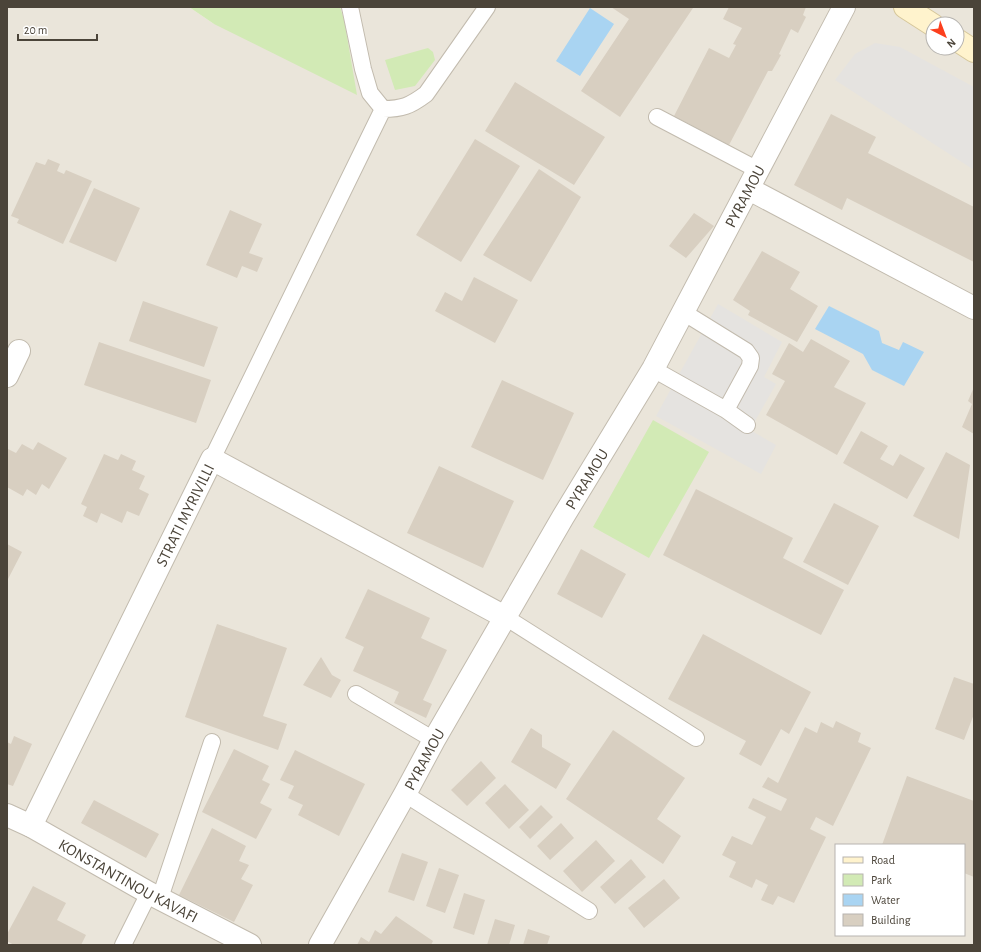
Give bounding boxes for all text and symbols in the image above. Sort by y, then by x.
scale bar [18,16,97,42]
north arrow [925,16,965,56]
text: 20 m [24,24,47,36]
text: N [945,36,958,50]
street label: PYRAMOU [722,163,768,230]
street label: PYRAMOU [563,446,612,512]
street label: STRATI MYRIVILLI [153,461,217,569]
street label: PYRAMOU [402,726,448,793]
street label: KONSTANTINOU KAVAFI [56,836,200,926]
legend [835,844,965,936]
text: Road [871,854,895,866]
text: Park [871,874,892,886]
text: Water [871,894,900,906]
text: Building [871,914,911,926]

